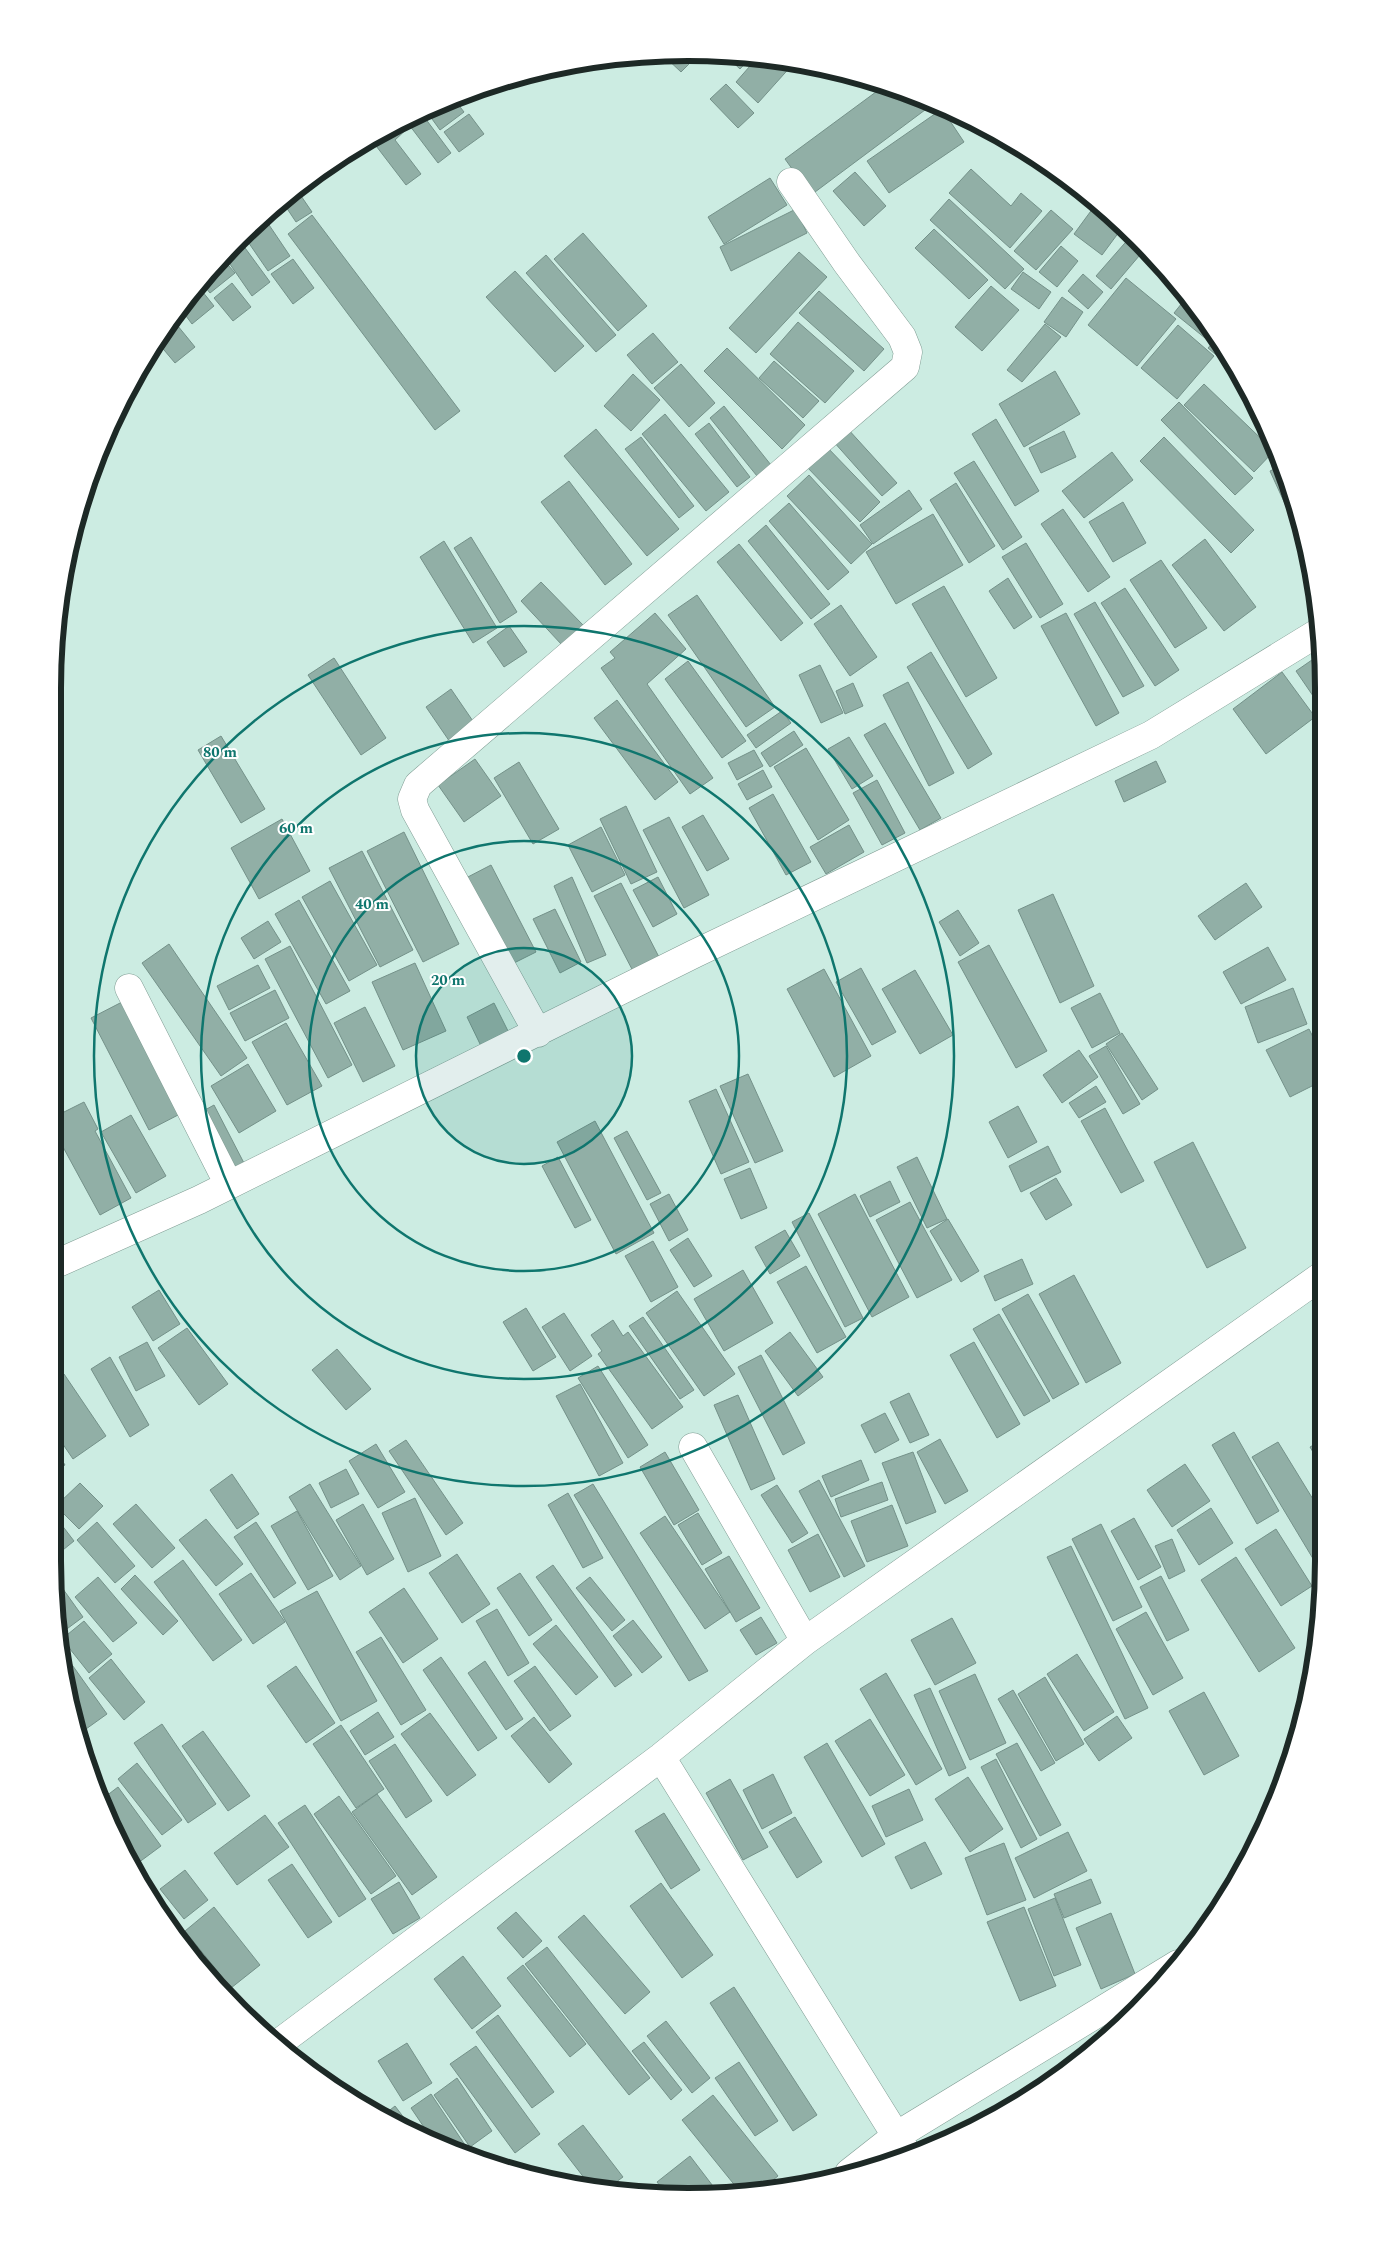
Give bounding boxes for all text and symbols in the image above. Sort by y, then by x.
text: 80 m [203,741,238,764]
text: 60 m [279,817,314,840]
text: 40 m [355,893,390,916]
text: 20 m [431,969,466,992]
centre of rings [515,1047,533,1065]

